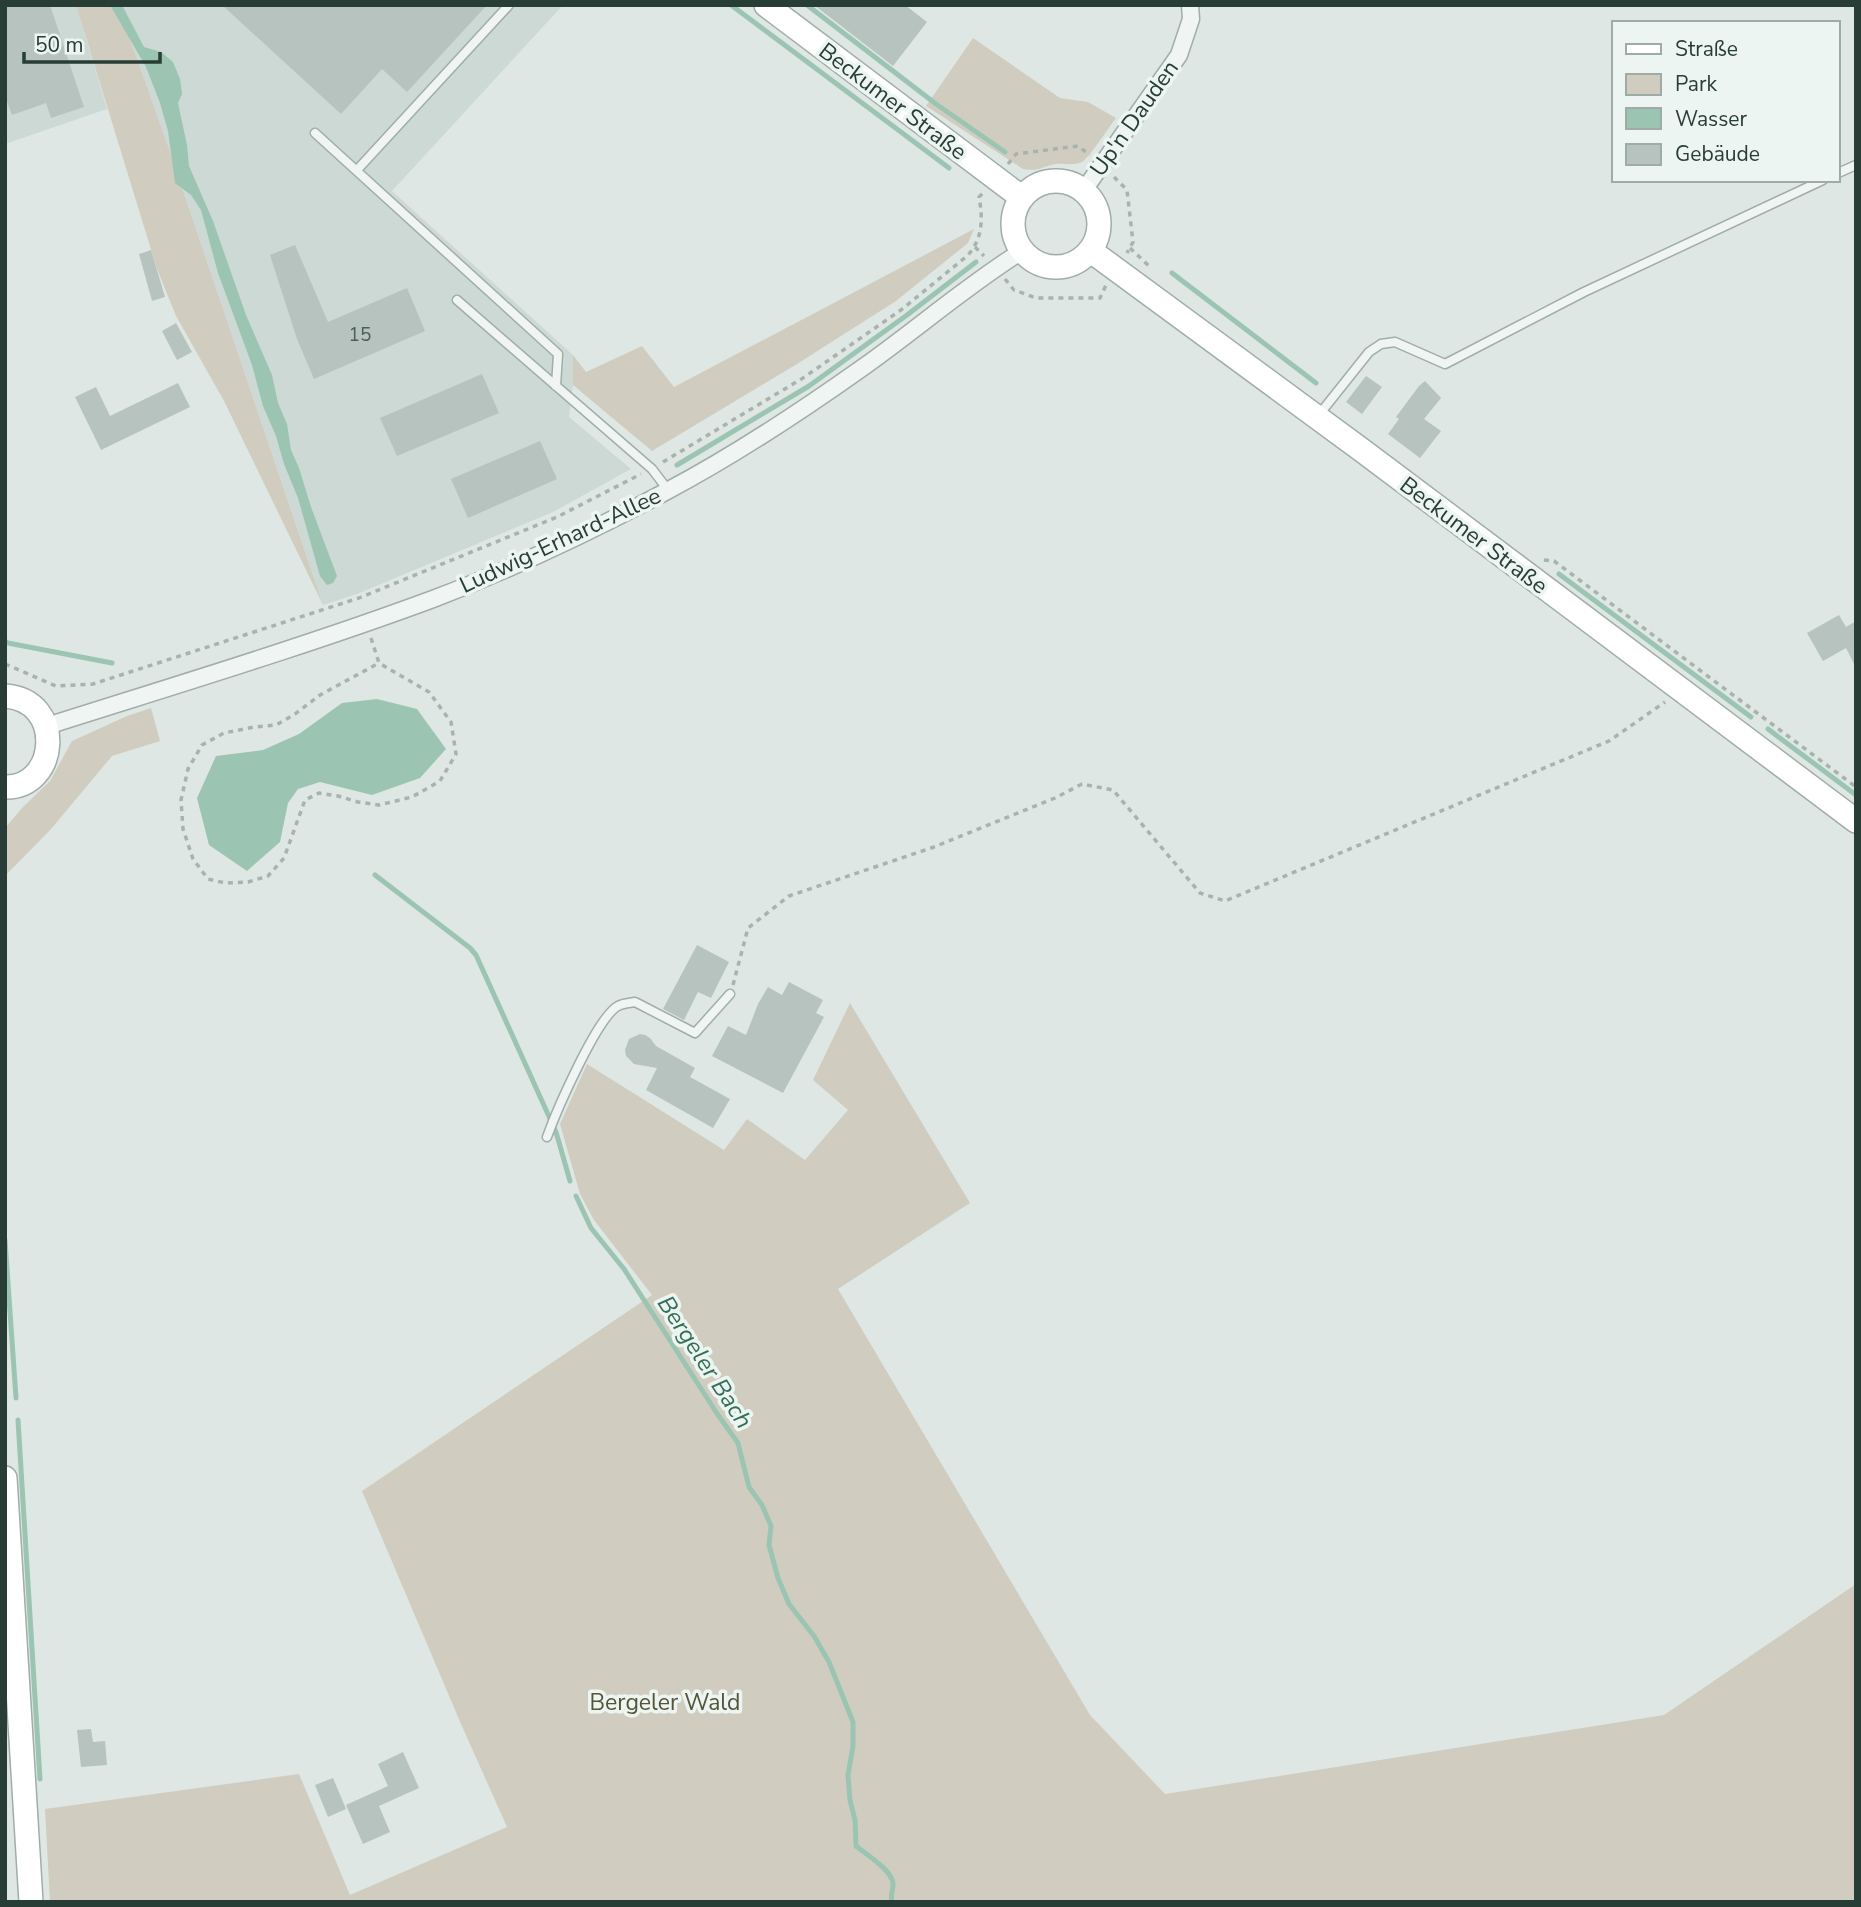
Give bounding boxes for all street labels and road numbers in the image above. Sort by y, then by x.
street label: Beckumer Straße [812,36,973,167]
street label: Up'n Dauden [1083,54,1186,183]
street label: Beckumer Straße [1393,470,1554,601]
street label: Ludwig-Erhard-Allee [454,480,666,601]

